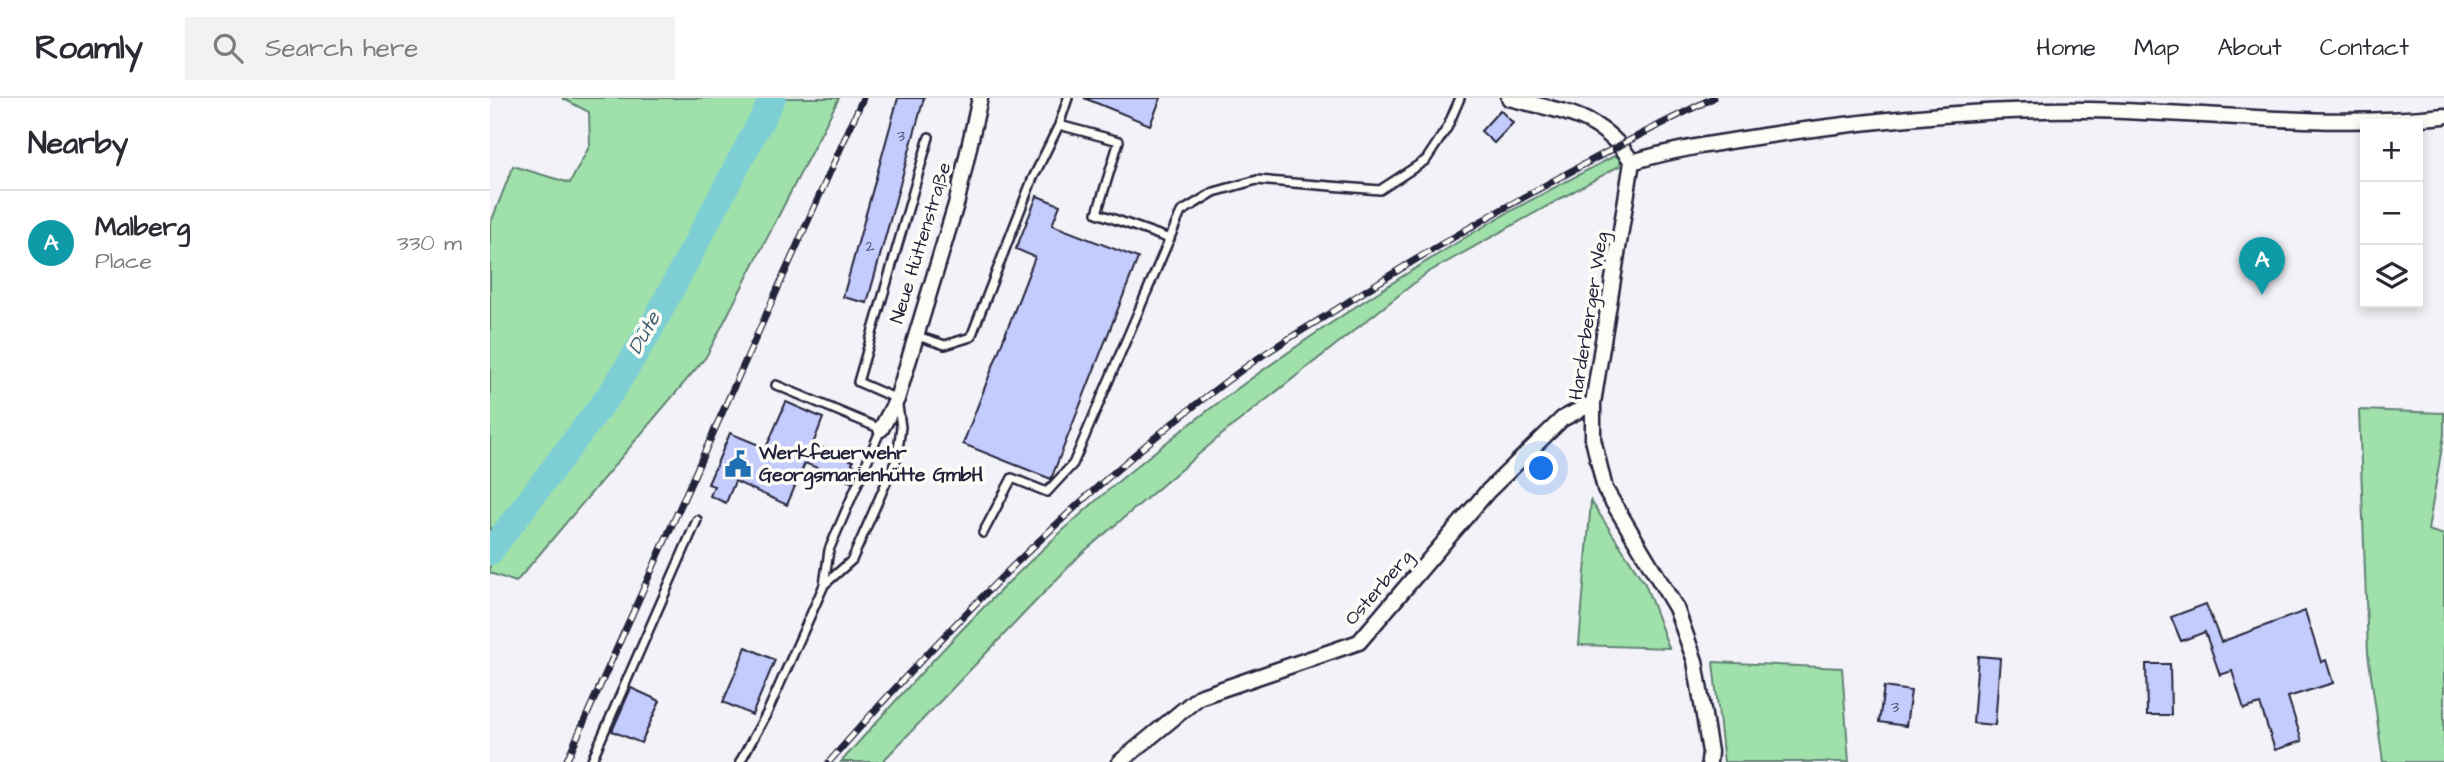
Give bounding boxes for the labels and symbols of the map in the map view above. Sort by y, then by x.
house number: 3 [897,125,905,147]
street label: Neue Hüttenstraße [884,159,958,327]
street label: Harderberger Weg [1562,230,1617,402]
house number: 2 [865,235,875,257]
pin: A [2239,237,2285,295]
water label: Düte [621,305,668,359]
place label: Werkfeuerwehr Georgsmarienhütte GmbH [758,440,983,490]
public building icon: Werkfeuerwehr Georgsmarienhütte GmbH [723,449,753,479]
your location [1524,451,1558,485]
street label: Osterberg [1339,544,1420,632]
house number: 3 [1891,696,1899,718]

